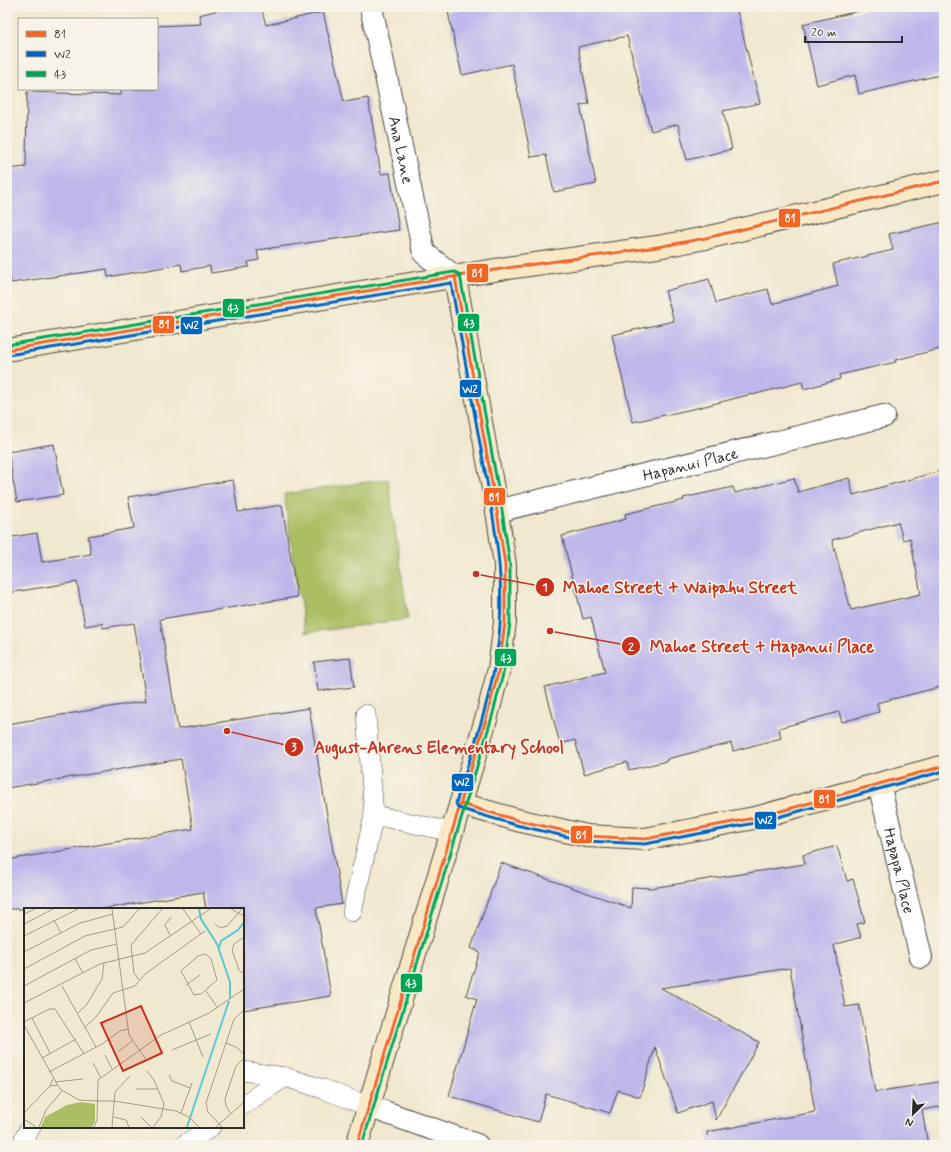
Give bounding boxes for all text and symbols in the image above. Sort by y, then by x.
legend [18,18,158,90]
scale bar [805,18,902,44]
text: 20 m [811,25,837,41]
text: 81 [54,27,66,43]
text: W2 [54,47,71,63]
text: 43 [54,67,66,83]
street label: Ana Lane [383,114,418,186]
line badge: 81 [778,208,801,228]
text: 81 [785,212,796,226]
line badge: 81 [466,263,489,283]
text: 81 [472,267,483,281]
line badge: 43 [222,298,245,318]
text: 43 [227,302,239,316]
line badge: 43 [457,313,480,332]
line badge: 81 [152,315,175,334]
line badge: W2 [180,316,203,335]
text: 43 [463,317,475,331]
text: 81 [159,318,170,332]
text: W2 [182,319,199,333]
line badge: W2 [459,379,482,398]
text: W2 [461,383,478,397]
street label: Hapanui Place [641,443,741,487]
line badge: 81 [483,487,506,506]
text: 81 [489,491,500,505]
callout: Mahoe Street + Waipahu Street [535,573,806,602]
text: Mahoe Street + Waipahu Street [563,577,798,599]
text: 1 [542,580,548,596]
callout: Mahoe Street + Hapanui Place [621,632,882,661]
text: Mahoe Street + Hapanui Place [650,636,874,658]
text: 2 [628,640,634,656]
line badge: 43 [494,648,517,667]
text: 43 [500,652,512,666]
callout: August-Ahrens Elementary School [284,732,574,761]
text: August-Ahrens Elementary School [314,737,564,760]
text: 3 [291,740,297,756]
line badge: W2 [451,773,474,792]
text: W2 [453,776,470,790]
line badge: 81 [813,789,836,809]
text: 81 [819,793,830,807]
line badge: W2 [754,811,777,830]
text: W2 [756,814,773,828]
line badge: 81 [570,825,593,844]
street label: Hapapa Place [878,826,919,916]
text: 81 [576,829,587,843]
inset map [24,908,244,1128]
line badge: 43 [400,973,423,993]
text: 43 [405,977,417,991]
north arrow [893,1094,933,1134]
text: N [903,1114,916,1130]

